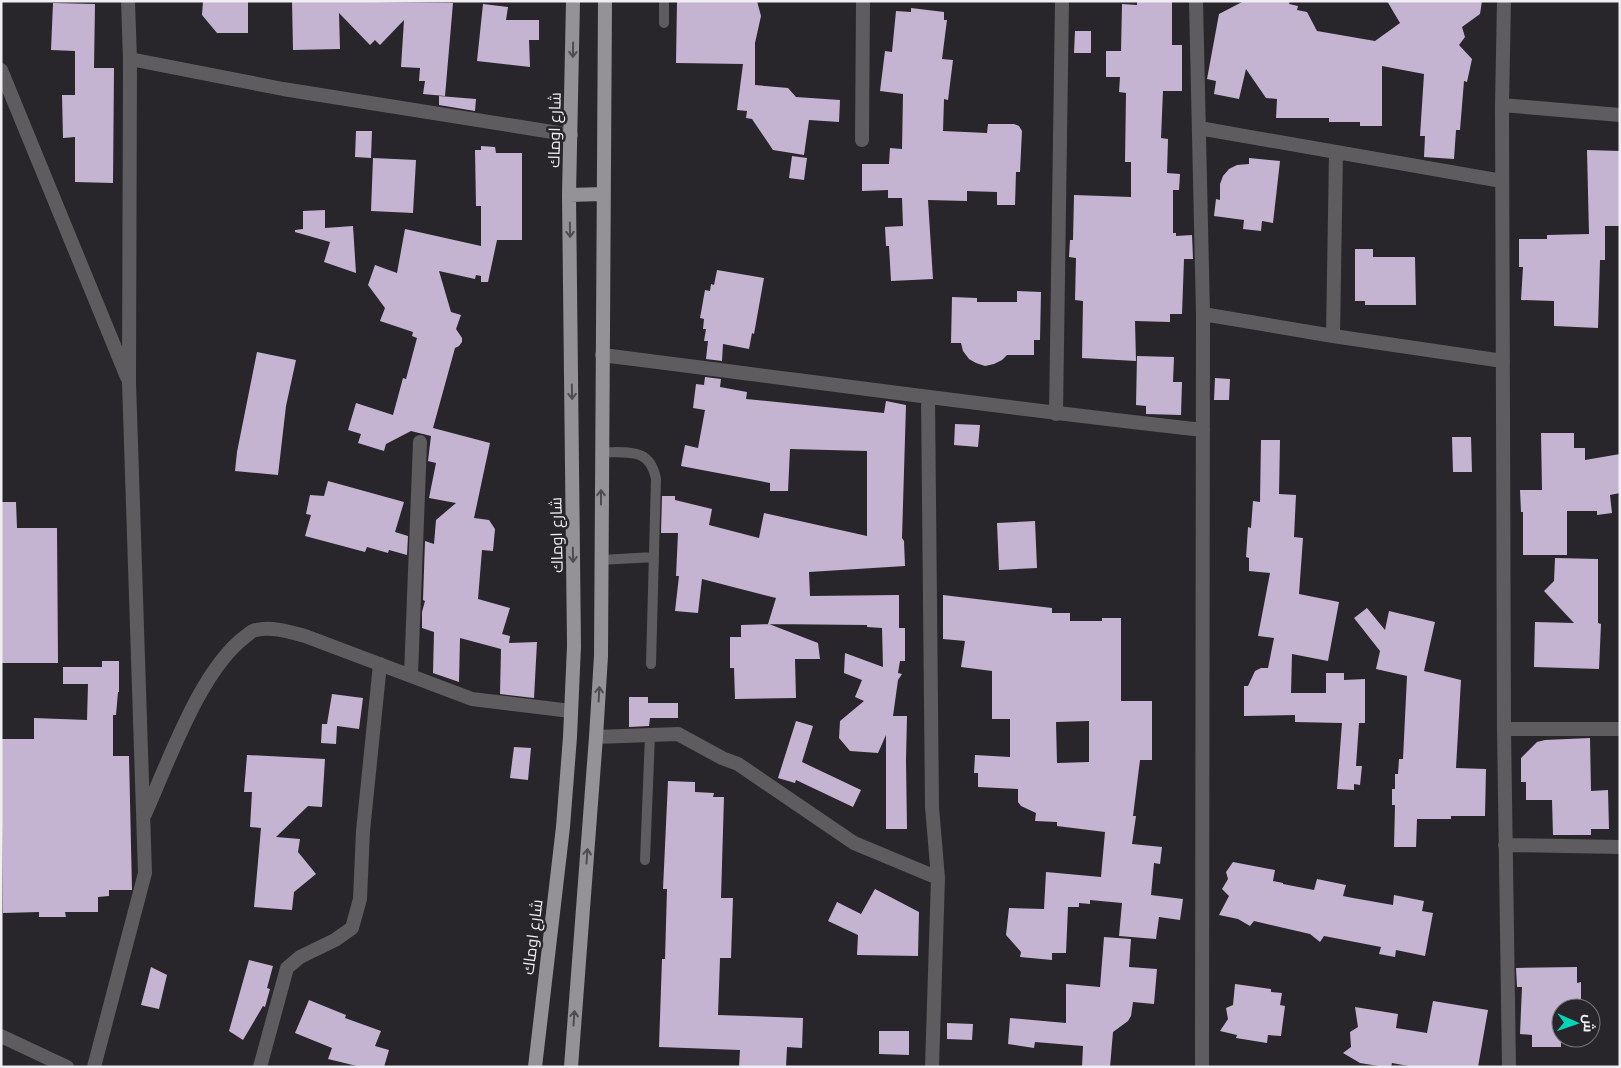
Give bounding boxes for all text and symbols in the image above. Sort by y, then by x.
one-way arrow [568,42,577,58]
street label: شارع اوماك [542,92,567,168]
one-way arrow [565,222,575,238]
one-way arrow [567,384,576,400]
one-way arrow [596,489,606,505]
street label: شارع اوماك [544,497,569,573]
one-way arrow [568,546,578,563]
one-way arrow [594,686,603,702]
one-way arrow [582,848,592,864]
street label: شارع اوماك [516,898,549,976]
north arrow [1551,998,1601,1048]
one-way arrow [570,1010,579,1026]
text: ش [1580,1014,1599,1033]

